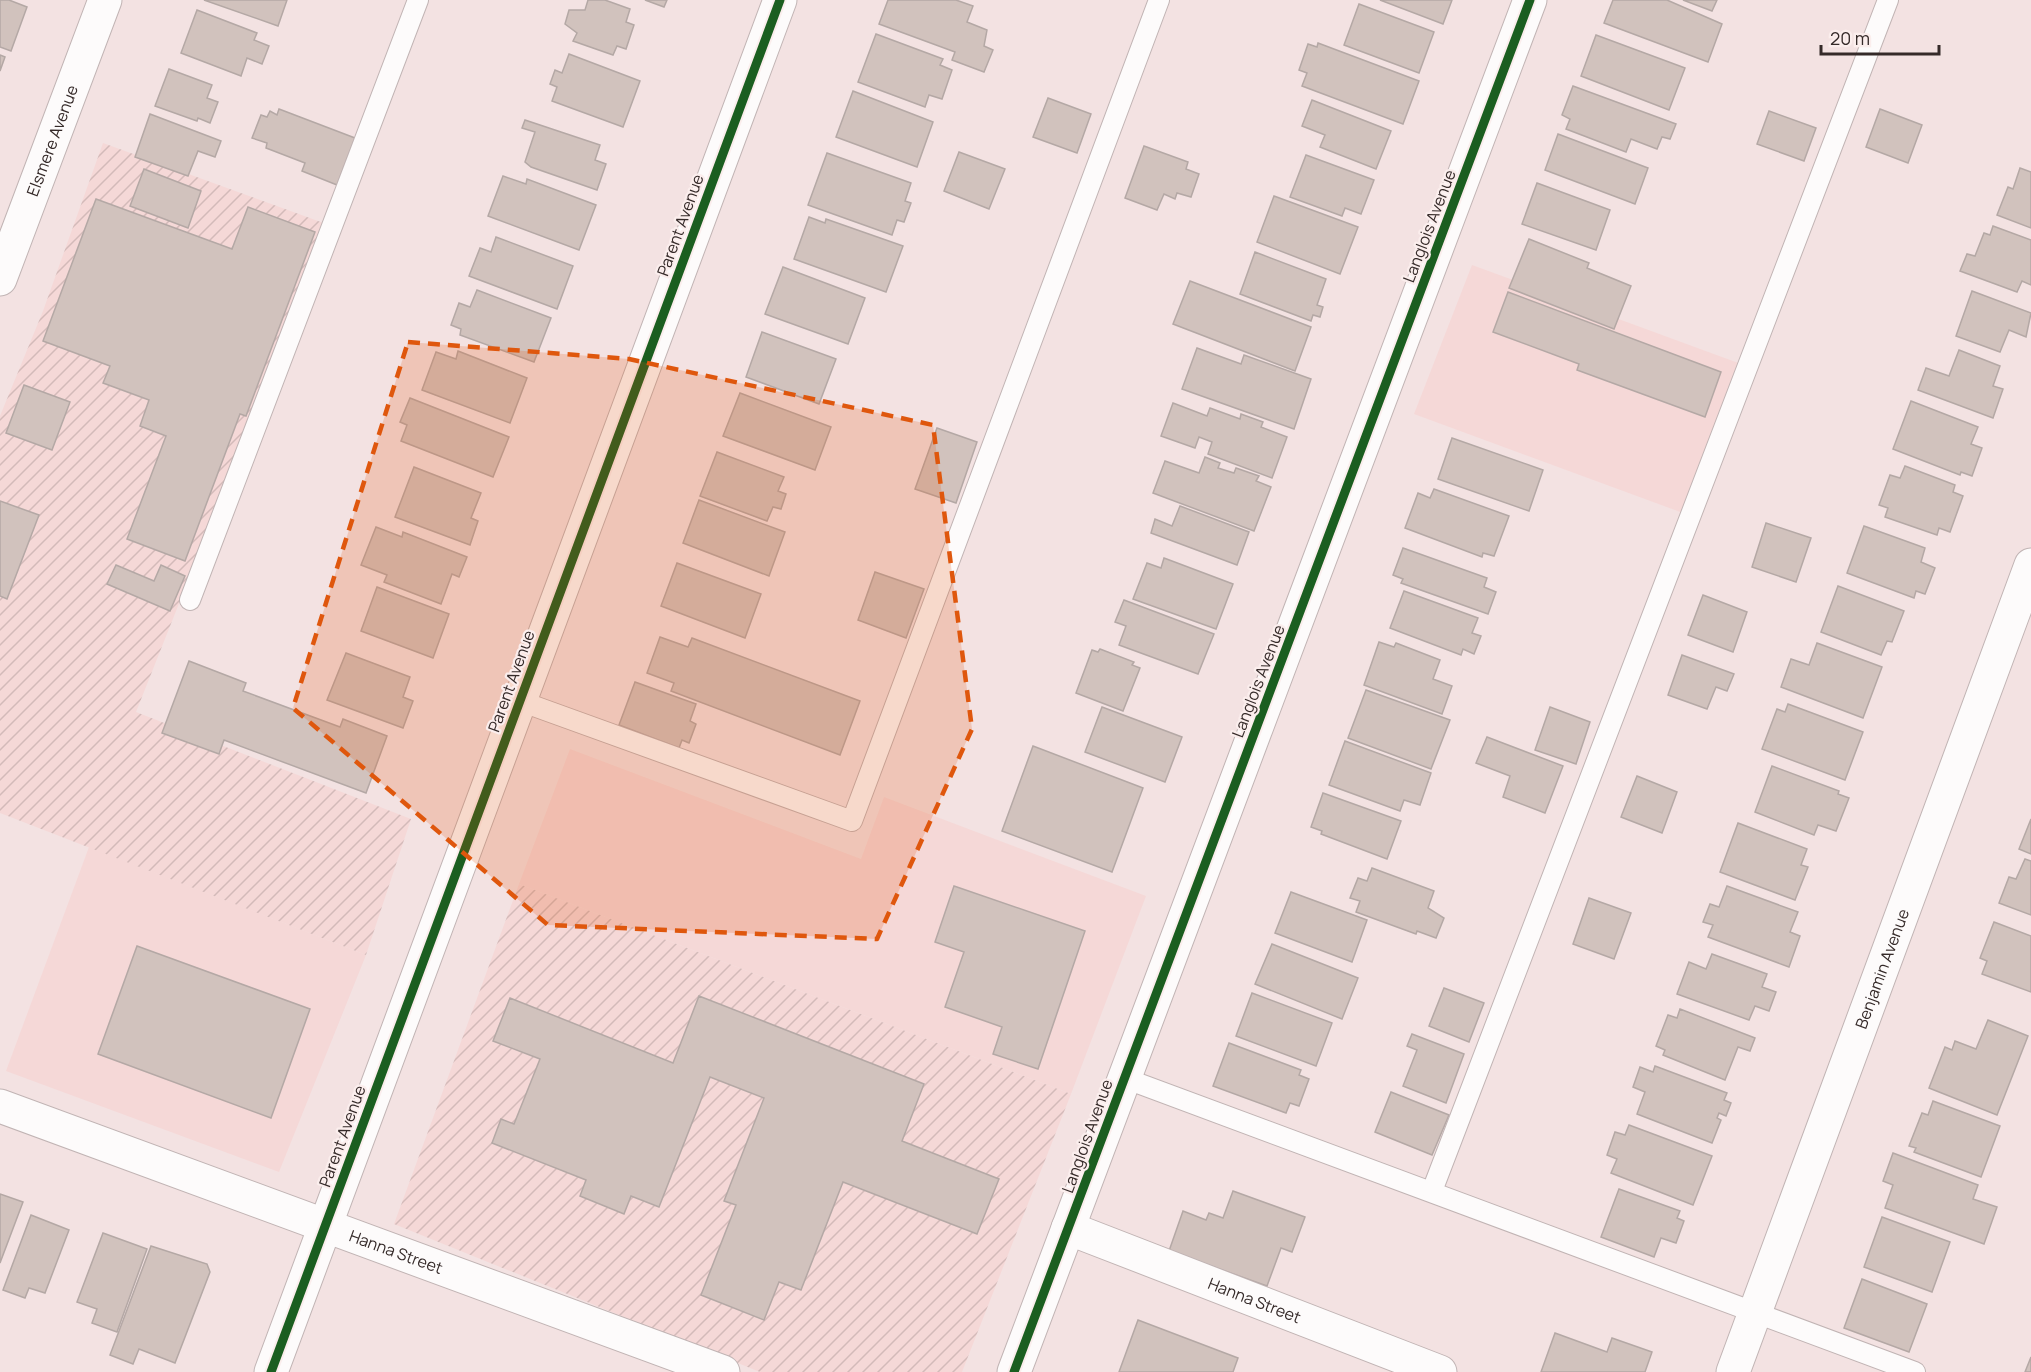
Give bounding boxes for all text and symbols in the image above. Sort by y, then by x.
scale bar [1821,18,1940,56]
text: 20 m [1830,26,1870,50]
street label: Elsmere Avenue [21,82,83,199]
street label: Langlois Avenue [1397,166,1461,286]
street label: Parent Avenue [651,171,709,279]
street label: Langlois Avenue [1226,621,1290,741]
street label: Parent Avenue [482,627,540,735]
street label: Benjamin Avenue [1850,906,1914,1032]
street label: Langlois Avenue [1056,1076,1118,1196]
street label: Parent Avenue [313,1082,371,1190]
street label: Hanna Street [346,1224,446,1279]
street label: Hanna Street [1205,1272,1304,1328]

